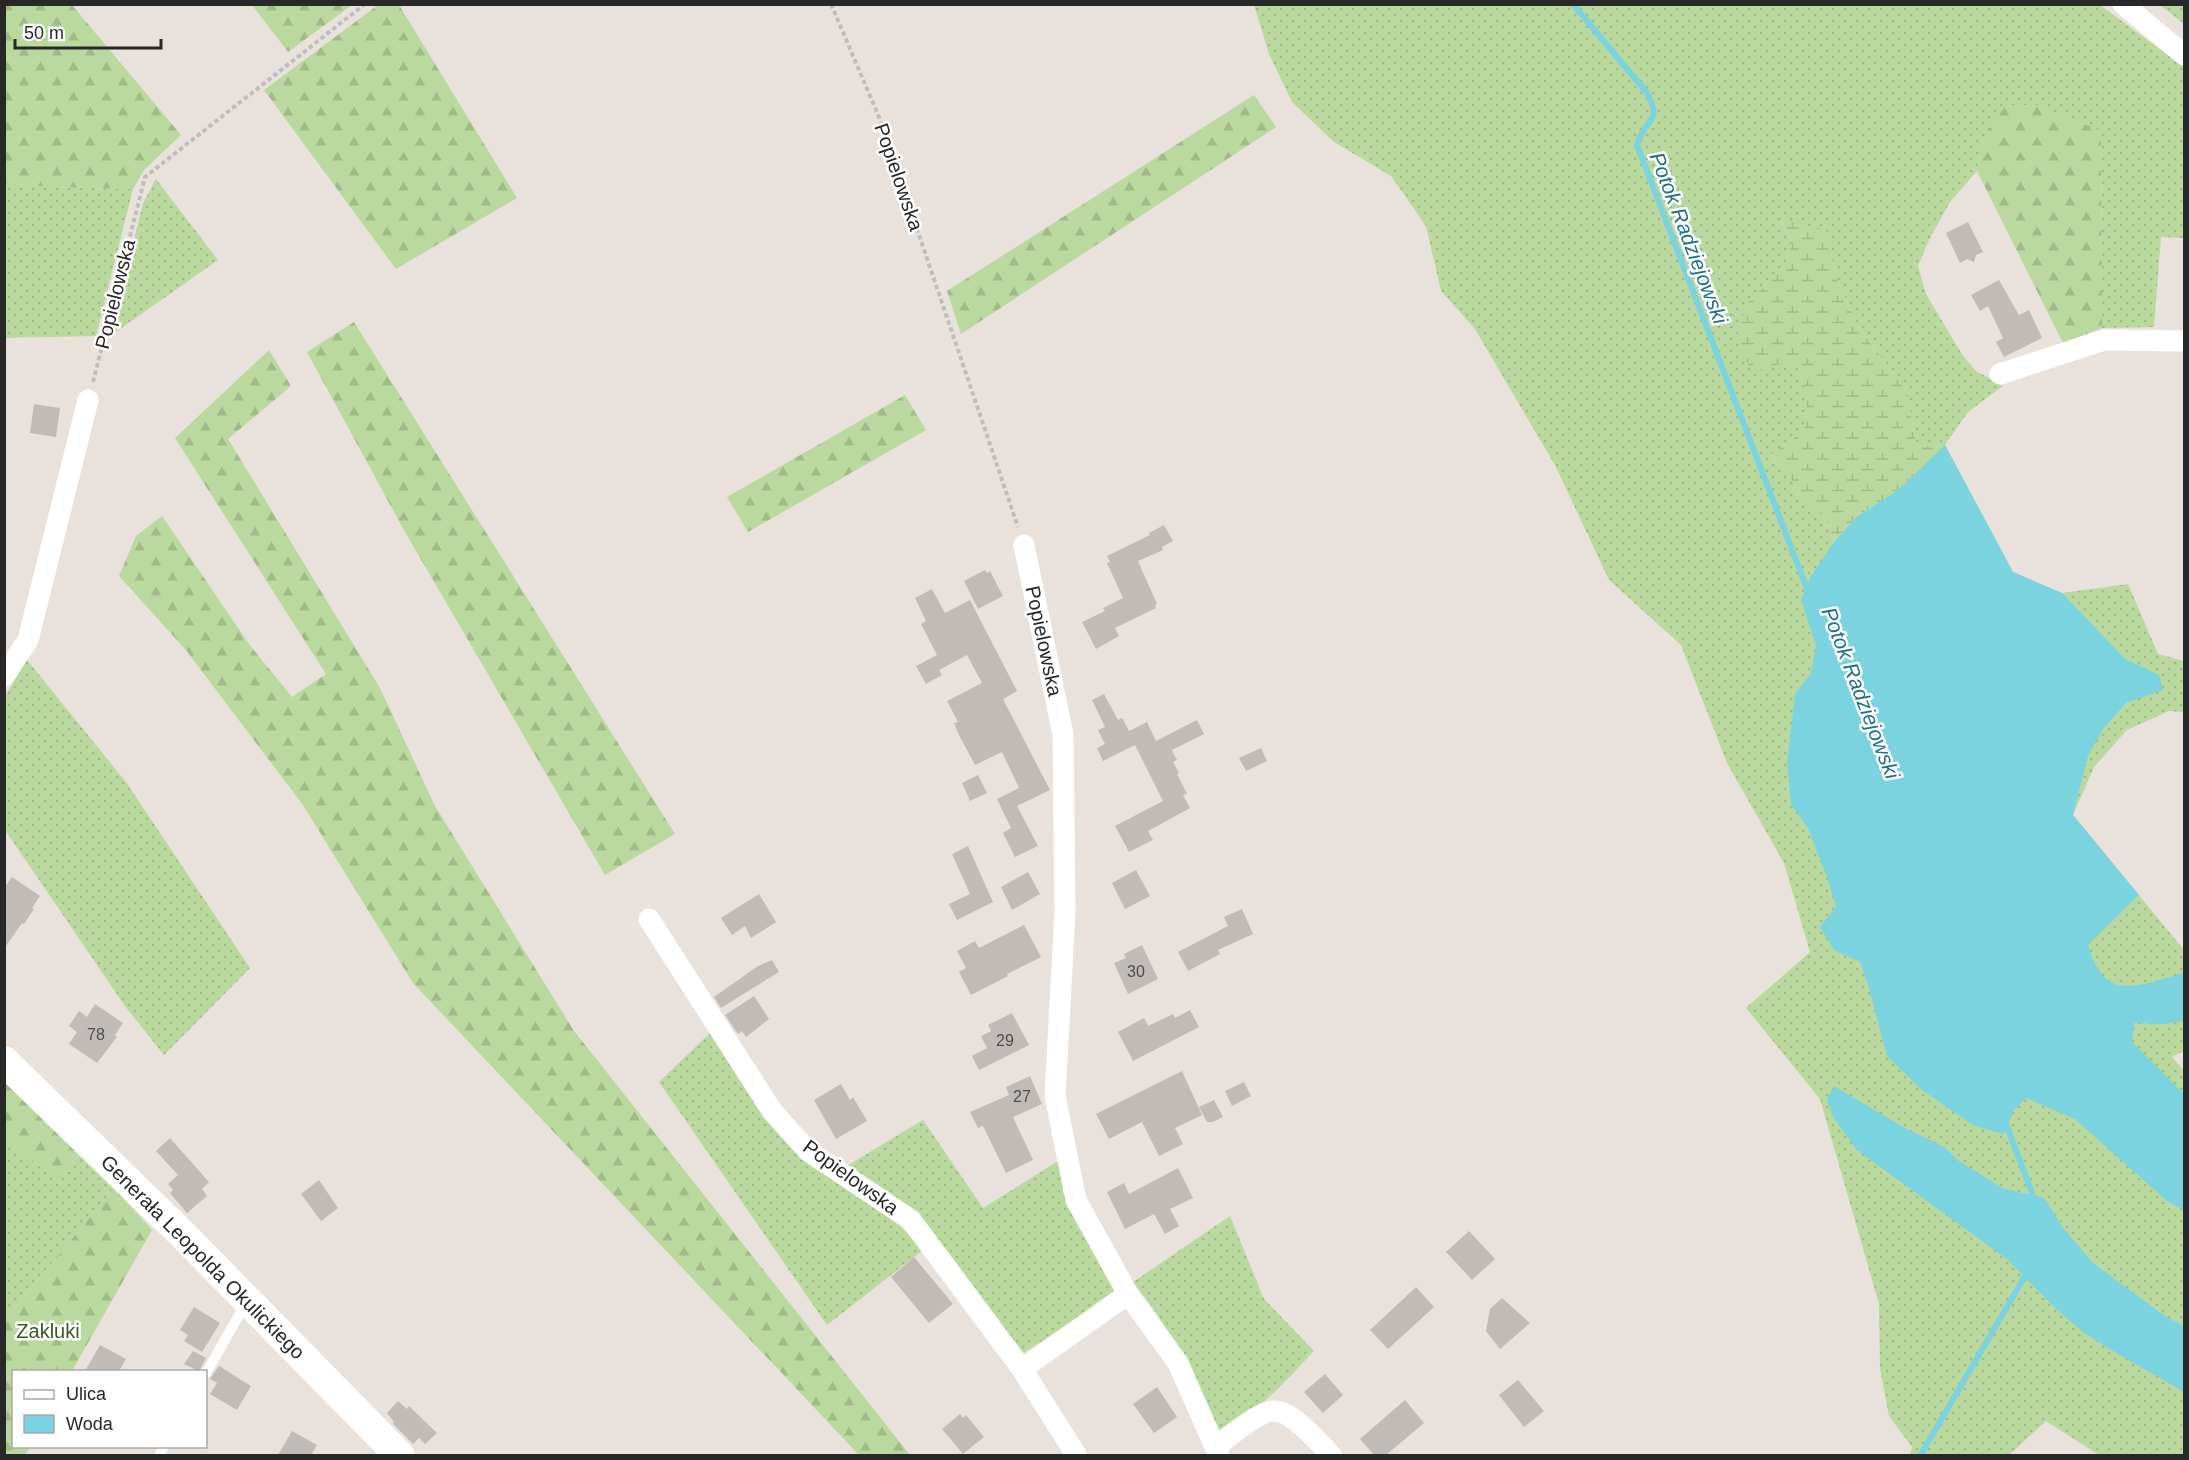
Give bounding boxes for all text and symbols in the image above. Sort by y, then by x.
scale bar [15,12,160,50]
text: 50 m [24,23,64,43]
street label: Popielowska [870,120,928,234]
water label: Potok Radziejowski [1646,149,1733,328]
street label: Popielowska [91,236,139,351]
street label: Popielowska [1022,584,1067,699]
water label: Potok Radziejowski [1818,604,1905,783]
house number: 30 [1127,963,1145,980]
house number: 78 [87,1026,105,1043]
house number: 29 [996,1032,1014,1049]
house number: 27 [1013,1088,1031,1105]
street label: Popielowska [799,1135,904,1219]
street label: Generała Leopolda Okulickiego [97,1151,309,1363]
park label: Zakluki [16,1320,80,1342]
legend [12,1370,207,1448]
text: Ulica [66,1384,107,1404]
text: Woda [66,1414,114,1434]

